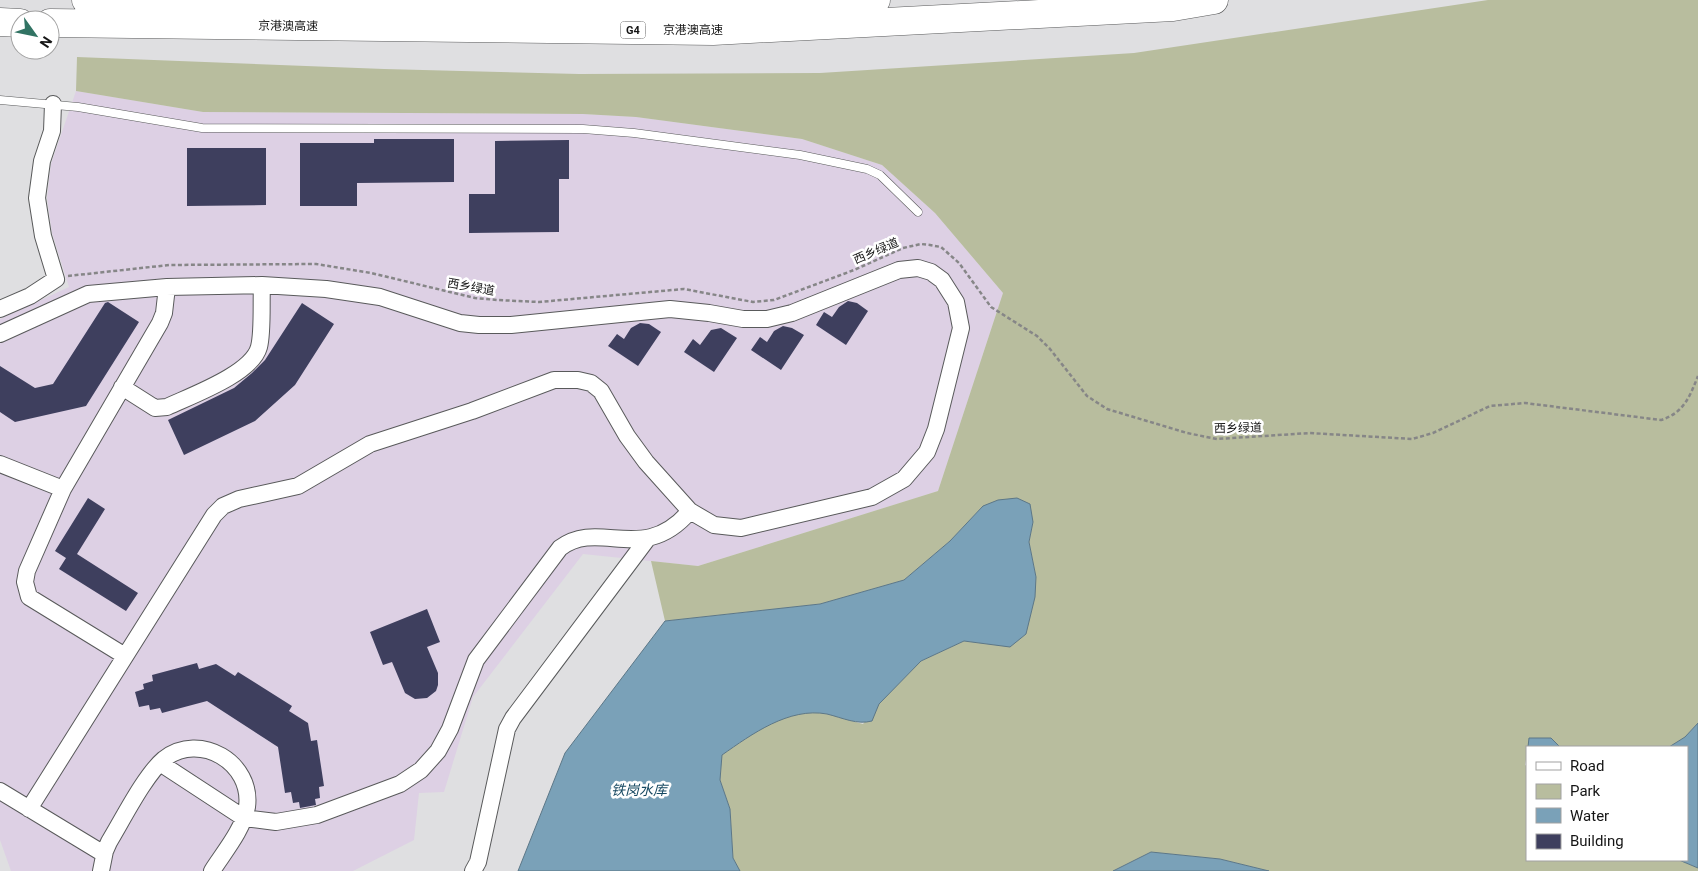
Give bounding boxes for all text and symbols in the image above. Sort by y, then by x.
north arrow [10,10,60,60]
street label: 京港澳高速 [258,18,318,34]
road number: G4 [620,22,646,38]
street label: 京港澳高速 [663,23,723,37]
text: N [36,34,55,51]
street label: 西乡绿道 [851,235,901,267]
street label: 西乡绿道 [446,276,496,298]
street label: 西乡绿道 [1214,421,1262,435]
legend [1526,746,1688,861]
text: Road [1570,757,1604,775]
water label: 铁岗水库 [611,782,669,798]
text: Park [1570,782,1601,800]
text: Water [1570,807,1609,825]
text: Building [1570,832,1624,850]

